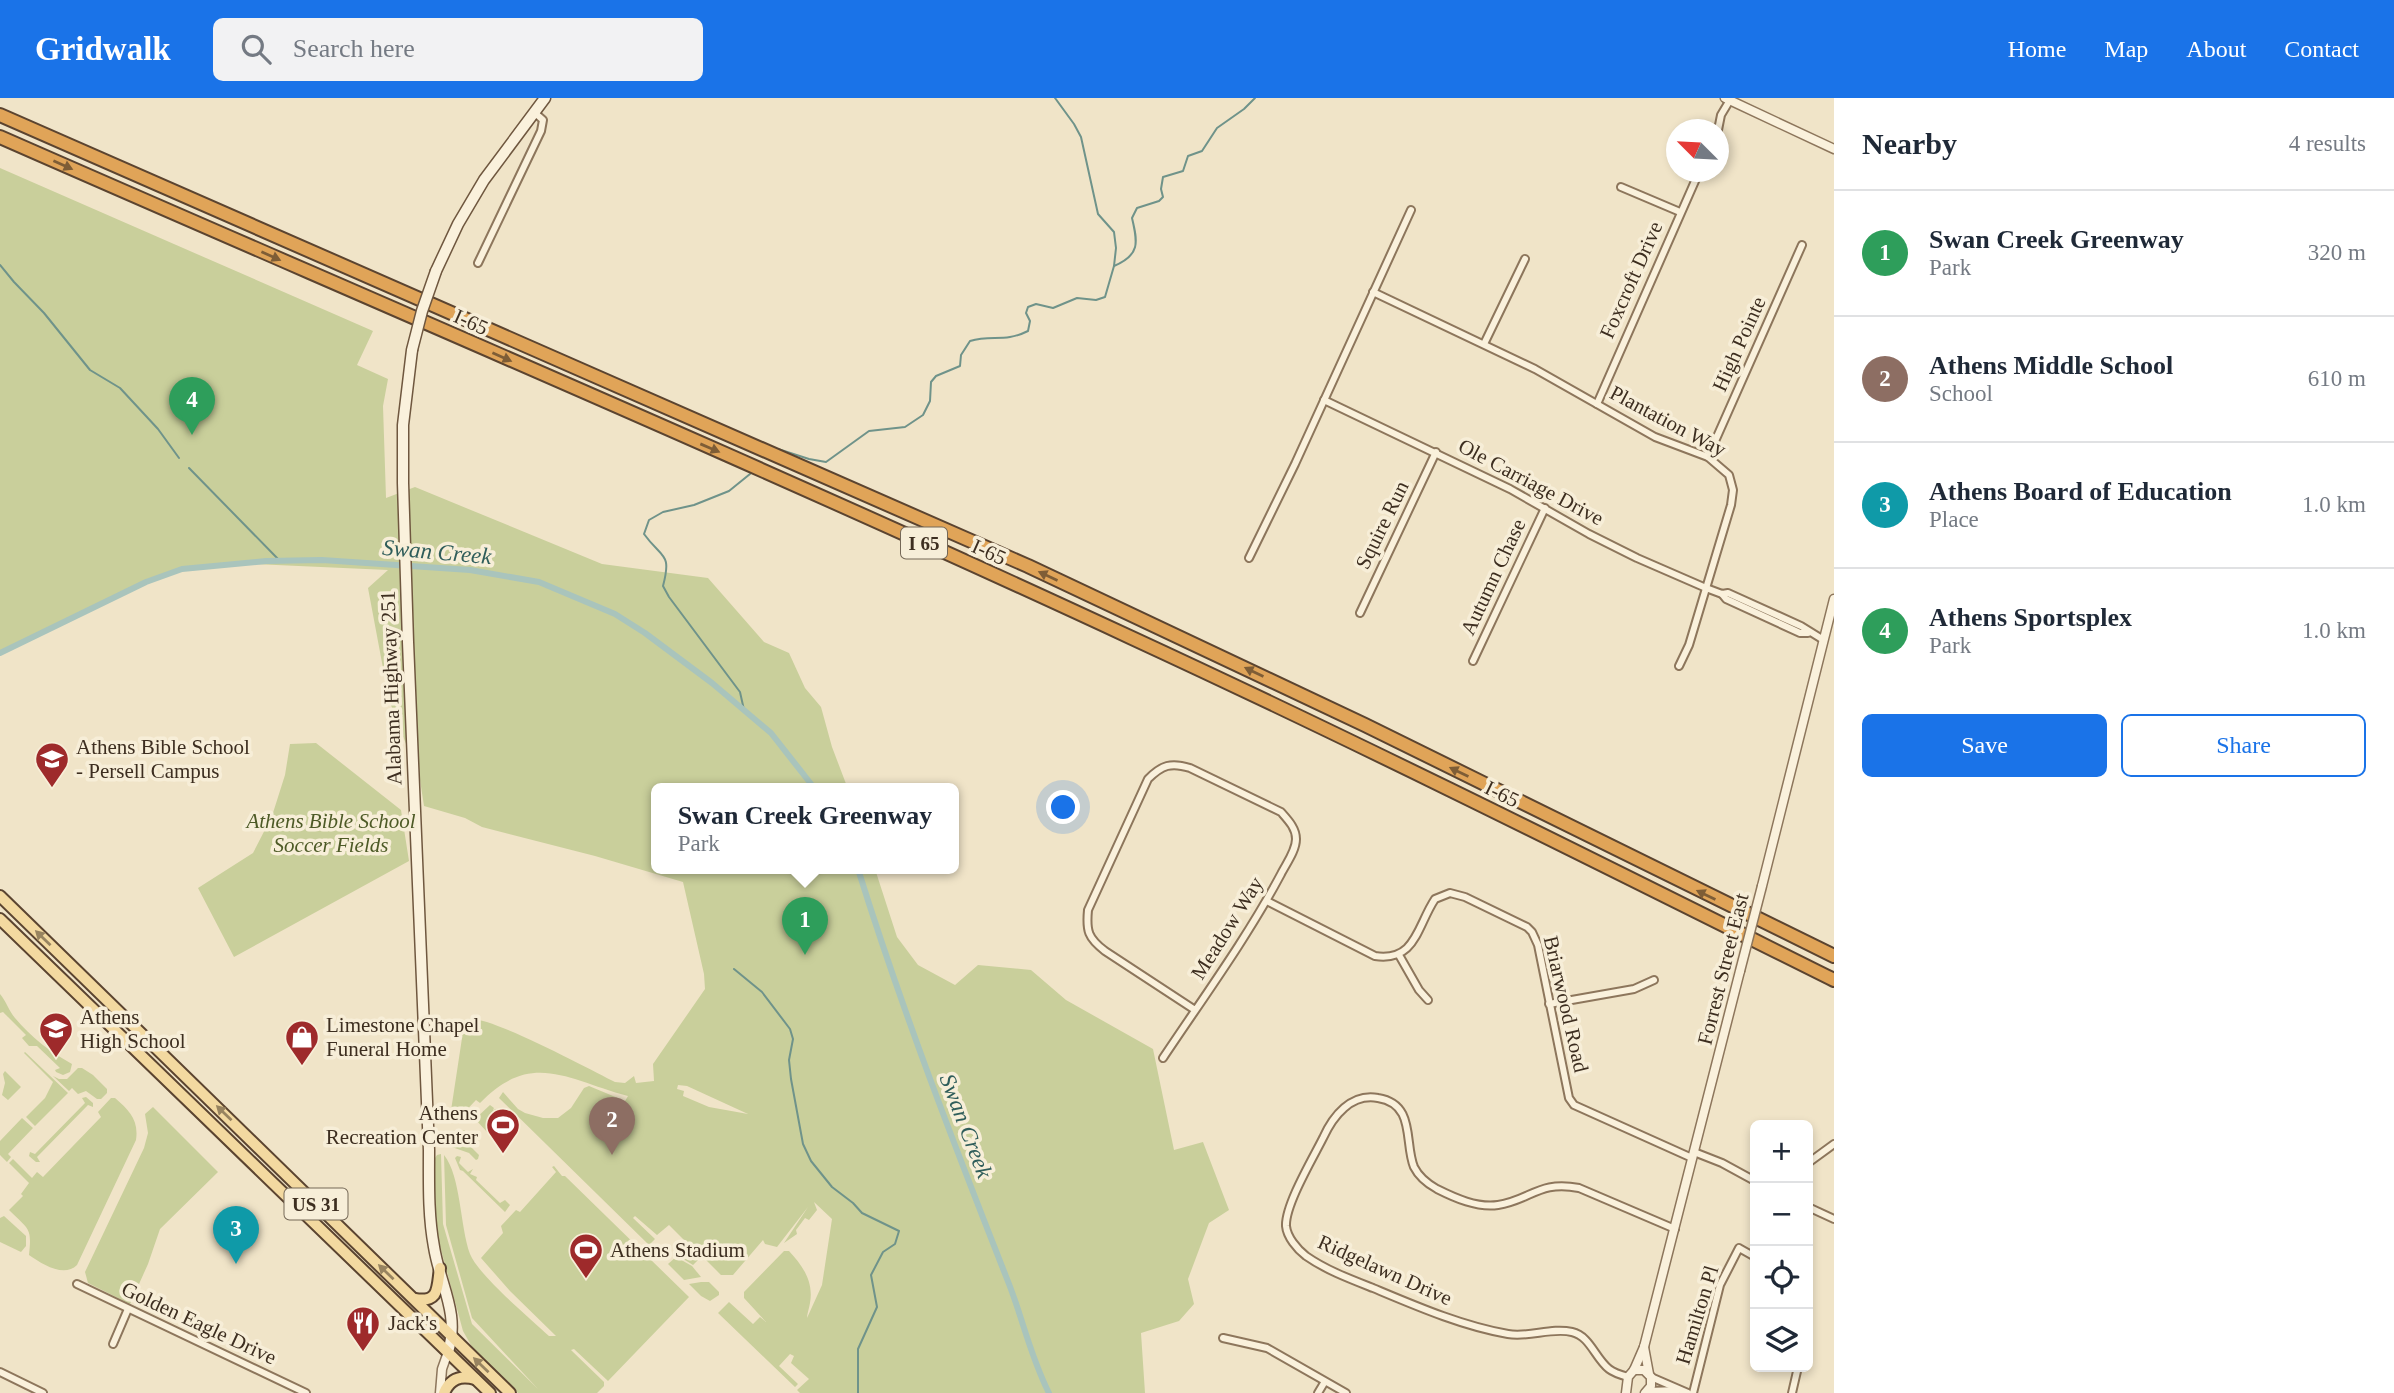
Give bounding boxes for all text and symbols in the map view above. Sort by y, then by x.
search box [213,18,703,81]
icon: search [237,30,275,68]
text: Gridwalk [35,31,171,67]
text: Search here [293,34,415,63]
text: Home [2008,36,2066,62]
text: Map [2104,36,2148,62]
text: About [2186,36,2246,62]
text: Contact [2284,36,2359,62]
north arrow [1666,119,1729,182]
text: Nearby [1862,127,1957,160]
text: 4 results [2289,131,2366,156]
one-way arrow [52,160,73,171]
street label: Foxcroft Drive [1595,218,1667,342]
text: Swan Creek Greenway [1929,225,2184,254]
text: 1 [1879,240,1891,265]
text: 320 m [2308,240,2366,265]
one-way arrow [261,250,281,262]
text: Park [1929,255,1971,280]
street label: High Pointe [1708,293,1770,395]
street label: I-65 [450,304,492,340]
text: Athens Middle School [1929,351,2173,380]
one-way arrow [491,352,512,363]
text: 2 [1879,366,1891,391]
text: 610 m [2308,366,2366,391]
pin: 4 [169,377,215,435]
street label: Plantation Way [1606,380,1731,462]
text: School [1929,381,1993,406]
street label: Ole Carriage Drive [1454,434,1608,530]
one-way arrow [700,443,721,454]
street label: Squire Run [1350,477,1414,573]
text: Athens Board of Education [1929,477,2232,506]
text: 3 [1879,492,1891,517]
text: 1.0 km [2302,492,2366,517]
text: Place [1929,507,1979,532]
street label: Autumn Chase [1456,515,1530,639]
road number: I 65 [901,528,947,558]
street label: I-65 [968,534,1010,570]
water label: Swan Creek [381,535,493,569]
one-way arrow [1038,570,1058,582]
street label: Alabama Highway 251 [376,590,406,786]
text: Athens Sportsplex [1929,603,2132,632]
text: 4 [1879,618,1891,643]
text: 1.0 km [2302,618,2366,643]
text: Park [1929,633,1971,658]
one-way arrow [1244,667,1264,678]
button: Save [1862,714,2107,777]
button: Share [2121,714,2366,777]
place label: Athens Bible School - Persell Campus [76,735,250,783]
school or university icon: Athens Bible School - Persell Campus [33,740,71,789]
one-way arrow [1449,767,1469,778]
street label: I-65 [1481,776,1523,812]
popup [651,783,959,874]
your location [1046,790,1080,824]
text: Swan Creek Greenway [678,801,932,830]
park label: Athens Bible School Soccer Fields [244,809,416,857]
text: Park [678,831,720,856]
street label: Meadow Way [1186,872,1268,984]
one-way arrow [1696,890,1716,901]
street label: Forrest Street East [1693,891,1753,1047]
pin: 1 [782,897,828,955]
one-way arrow [35,930,52,946]
street label: Briarwood Road [1539,933,1593,1075]
place label: Athens High School [80,1005,186,1053]
school or university icon: Athens High School [37,1010,75,1059]
place label: Limestone Chapel Funeral Home [326,1013,480,1061]
shop icon: Limestone Chapel Funeral Home [283,1018,321,1067]
water label: Swan Creek [935,1070,998,1182]
pin: 2 [589,1097,635,1155]
place label: Athens Recreation Center [326,1101,478,1149]
one-way arrow [215,1105,232,1122]
sports icon: Athens Recreation Center [484,1106,522,1155]
map controls [1750,1120,1813,1372]
button: + [1750,1120,1813,1183]
button: − [1750,1183,1813,1246]
road number: US 31 [284,1188,348,1220]
pin: 3 [213,1206,259,1264]
street label: Ridgelawn Drive [1314,1230,1456,1310]
sports icon: Athens Stadium [567,1231,605,1280]
place label: Athens Stadium [610,1238,745,1262]
button: locate [1750,1246,1813,1309]
street label: Hamilton Pl [1671,1263,1723,1367]
one-way arrow [378,1264,395,1281]
street label: Golden Eagle Drive [118,1277,280,1369]
restaurant icon: Jack's [344,1304,382,1353]
button: layers [1750,1309,1813,1372]
place label: Jack's [388,1311,437,1335]
one-way arrow [473,1358,490,1374]

